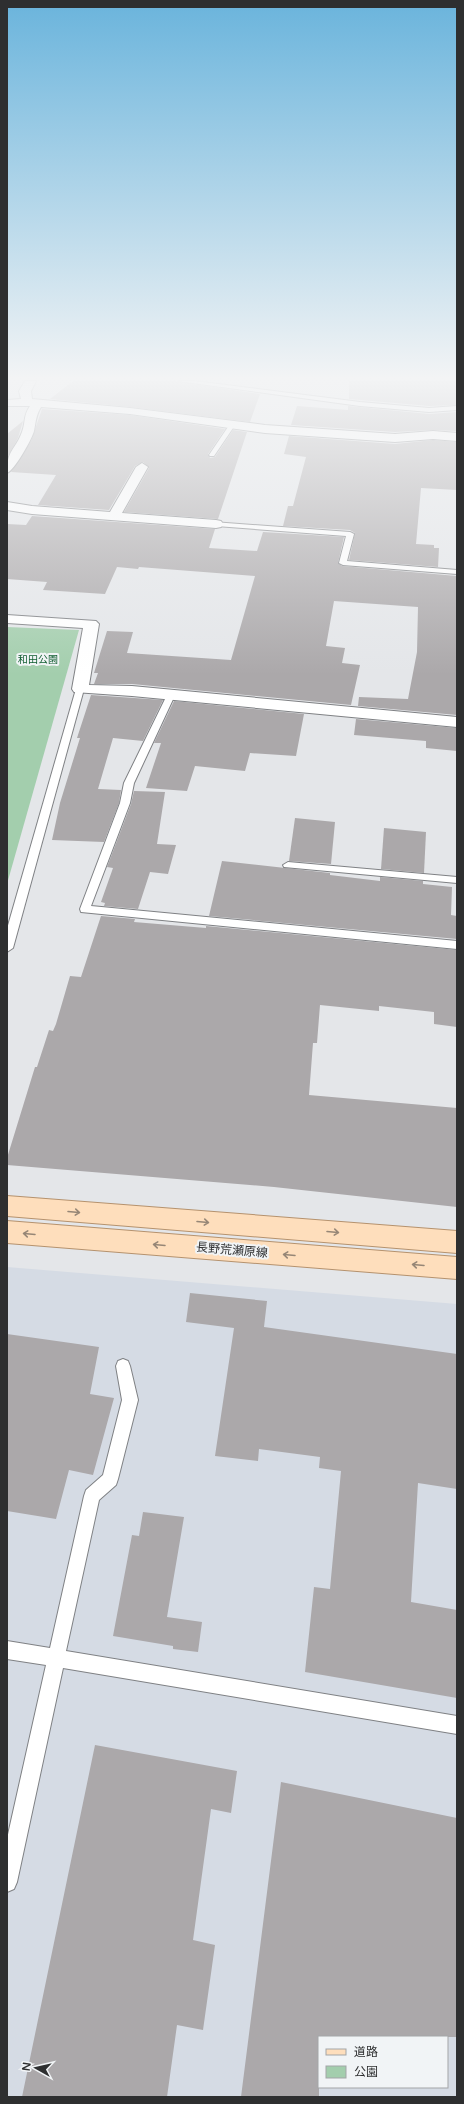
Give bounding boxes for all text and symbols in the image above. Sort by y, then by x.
park label: 和田公園 [18,654,58,666]
one-way arrow [67,1208,80,1215]
one-way arrow [196,1218,209,1225]
one-way arrow [326,1229,339,1236]
one-way arrow [23,1231,36,1238]
street label: 長野荒瀬原線 [196,1240,268,1260]
one-way arrow [153,1241,166,1248]
one-way arrow [283,1251,296,1258]
one-way arrow [412,1262,425,1269]
legend [318,2036,448,2088]
text: 道路 [354,2045,378,2059]
north arrow [16,2048,56,2088]
text: N [20,2061,34,2072]
text: 公園 [354,2065,378,2079]

